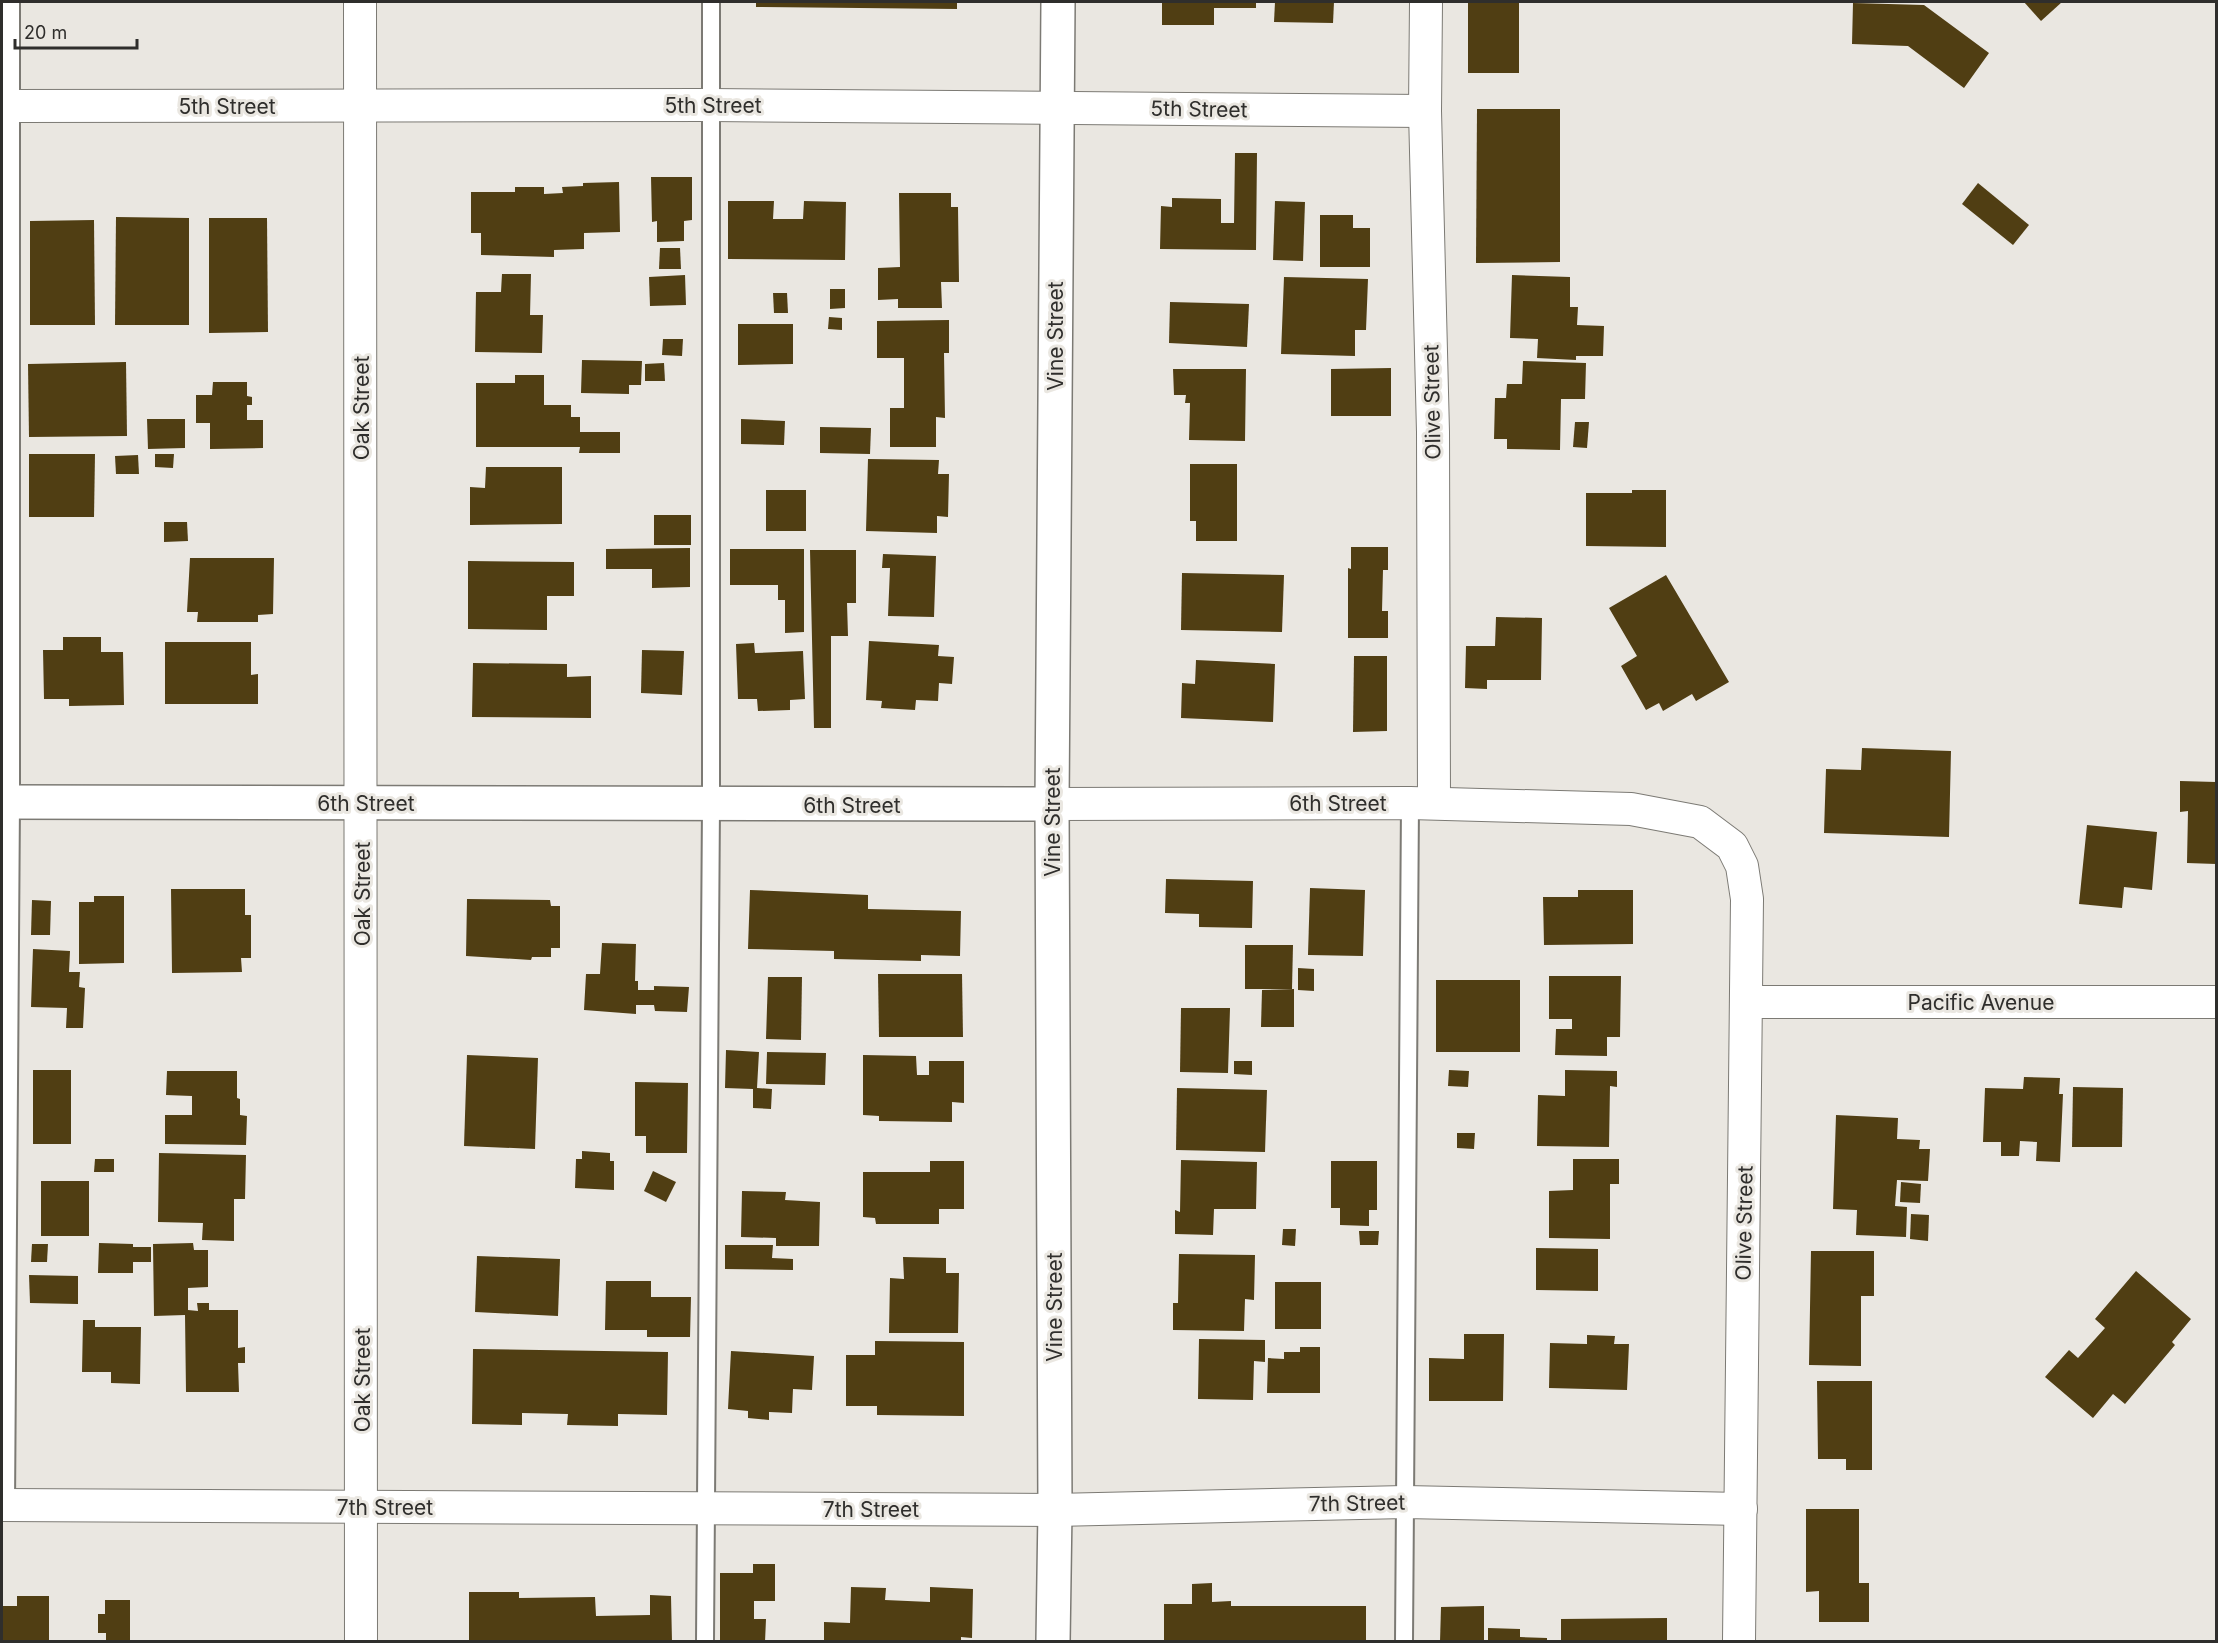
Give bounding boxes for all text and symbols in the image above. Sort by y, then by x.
scale bar [15,12,136,50]
text: 20 m [24,22,67,43]
street label: 5th Street [664,93,762,118]
street label: 5th Street [178,94,276,119]
street label: 5th Street [1150,96,1248,122]
street label: Vine Street [1043,281,1068,391]
street label: Olive Street [1418,344,1446,460]
street label: Oak Street [349,356,374,460]
street label: Vine Street [1040,767,1065,877]
street label: 6th Street [317,791,415,816]
street label: 6th Street [1289,791,1387,816]
street label: 6th Street [803,793,901,818]
street label: Oak Street [350,842,375,946]
street label: Pacific Avenue [1908,990,2054,1015]
street label: Olive Street [1730,1165,1758,1281]
street label: Vine Street [1042,1252,1067,1362]
street label: Oak Street [350,1328,375,1432]
street label: 7th Street [1309,1490,1406,1516]
street label: 7th Street [337,1495,433,1520]
street label: 7th Street [823,1497,919,1522]

